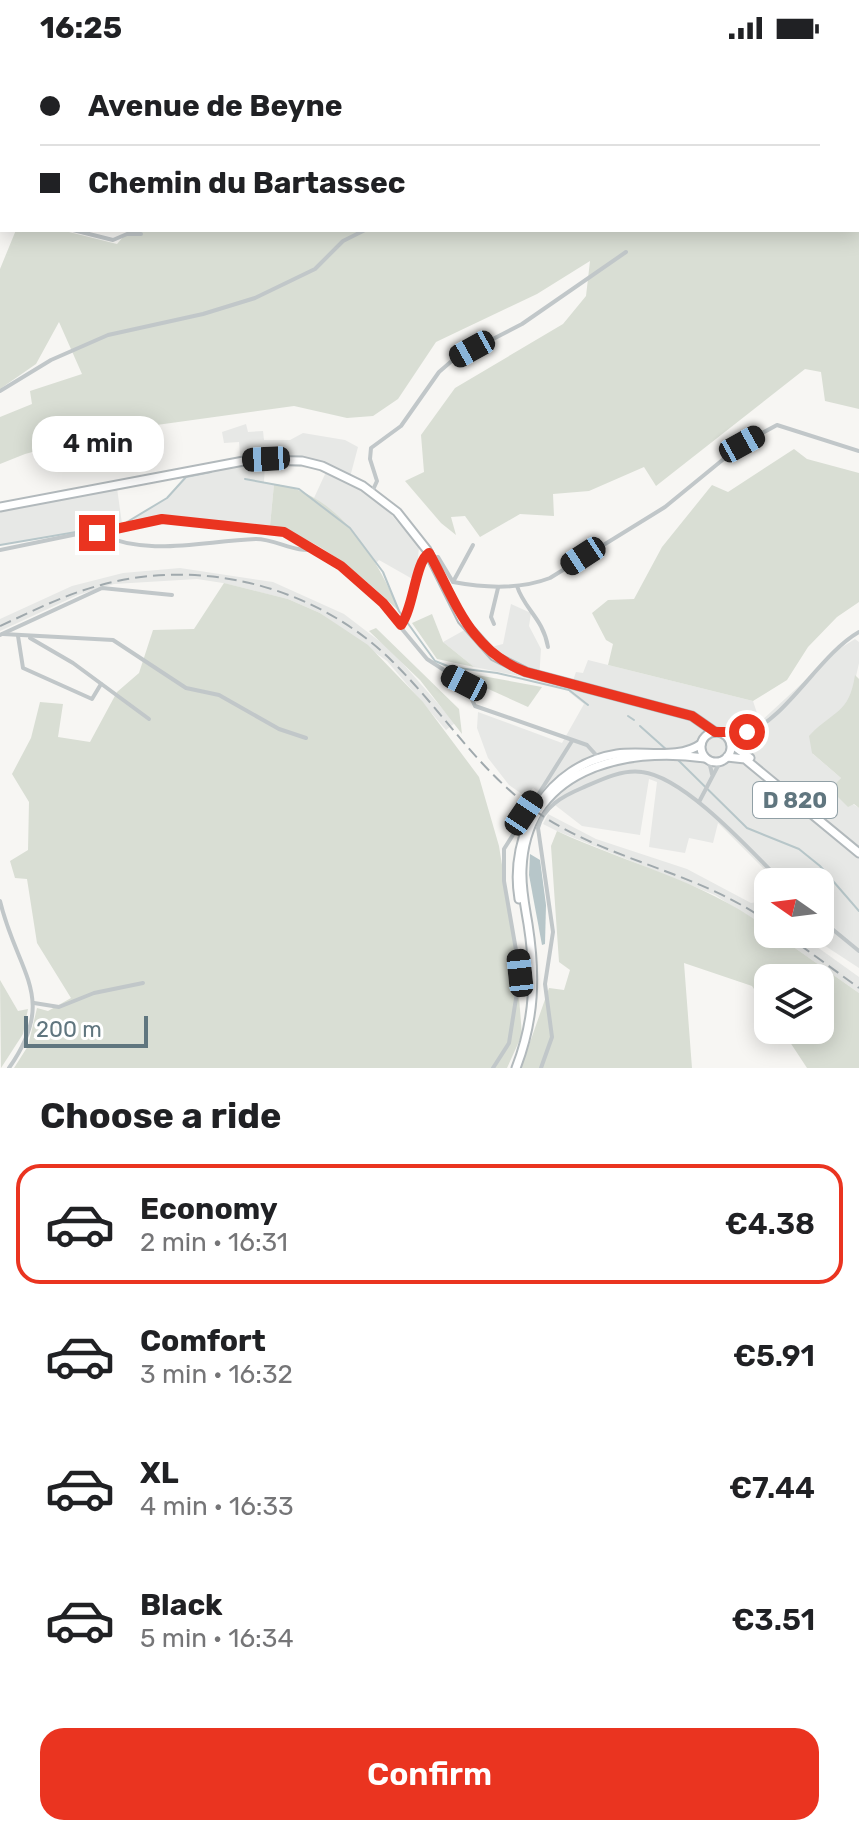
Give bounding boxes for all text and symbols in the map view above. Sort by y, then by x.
text: 16:25 [40,10,122,46]
text: Avenue de Beyne [88,88,343,124]
text: Chemin du Bartassec [88,165,406,201]
car [445,327,499,371]
callout: 4 min [31,417,163,473]
car [715,422,769,466]
text: 4 min [63,428,133,459]
car [241,446,291,472]
route end [79,515,115,551]
car [556,533,610,579]
car [437,661,491,705]
route start [729,714,765,750]
road number: D 820 [753,782,837,818]
car [501,786,547,840]
north arrow [754,868,834,948]
map controls [754,868,834,1044]
car [506,948,534,998]
button: layers [754,964,834,1044]
scale bar [24,1012,148,1048]
text: 200 m [36,1016,102,1043]
text: Choose a ride [40,1094,281,1137]
icon: car [44,1188,116,1260]
text: Economy [140,1191,278,1227]
text: €4.38 [724,1206,815,1242]
text: 2 min · 16:31 [140,1227,288,1258]
icon: car [44,1320,116,1392]
text: Comfort [140,1323,266,1359]
text: €5.91 [733,1338,815,1374]
text: 3 min · 16:32 [140,1359,293,1390]
icon: car [44,1452,116,1524]
text: XL [140,1455,179,1491]
text: €7.44 [729,1470,815,1506]
text: 4 min · 16:33 [140,1491,294,1522]
icon: car [44,1584,116,1656]
text: Black [140,1587,223,1623]
text: €3.51 [731,1602,815,1638]
text: 5 min · 16:34 [140,1623,294,1654]
button: Confirm [40,1728,819,1820]

